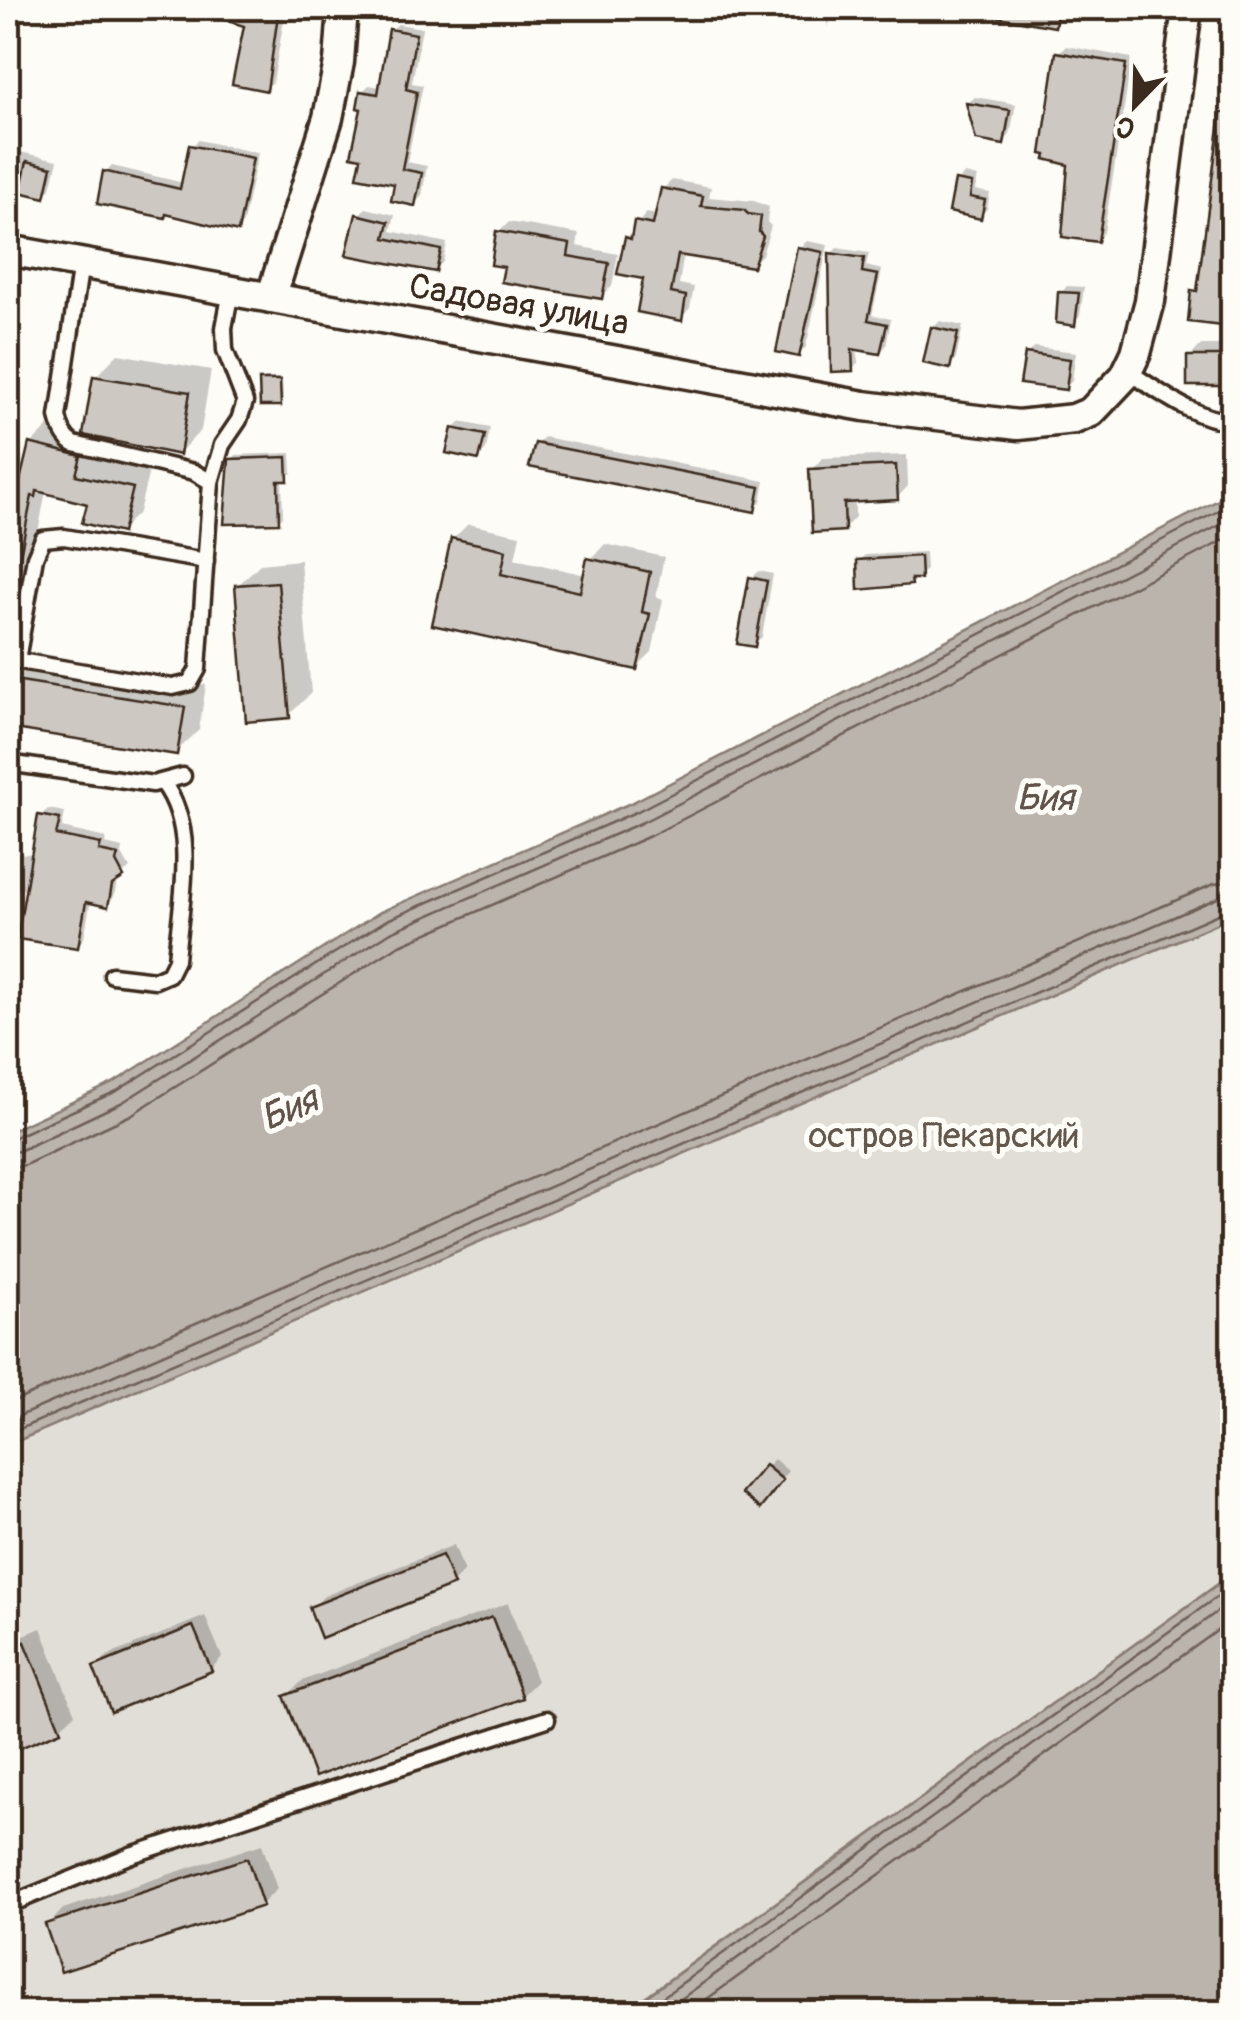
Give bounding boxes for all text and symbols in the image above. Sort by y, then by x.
north arrow [1085,55,1185,155]
text: С [1111,107,1141,146]
street label: Садовая улица [406,264,632,346]
water label: Бия [1016,774,1078,822]
water label: Бия [253,1074,329,1142]
park label: остров Пекарский [809,1114,1079,1158]

